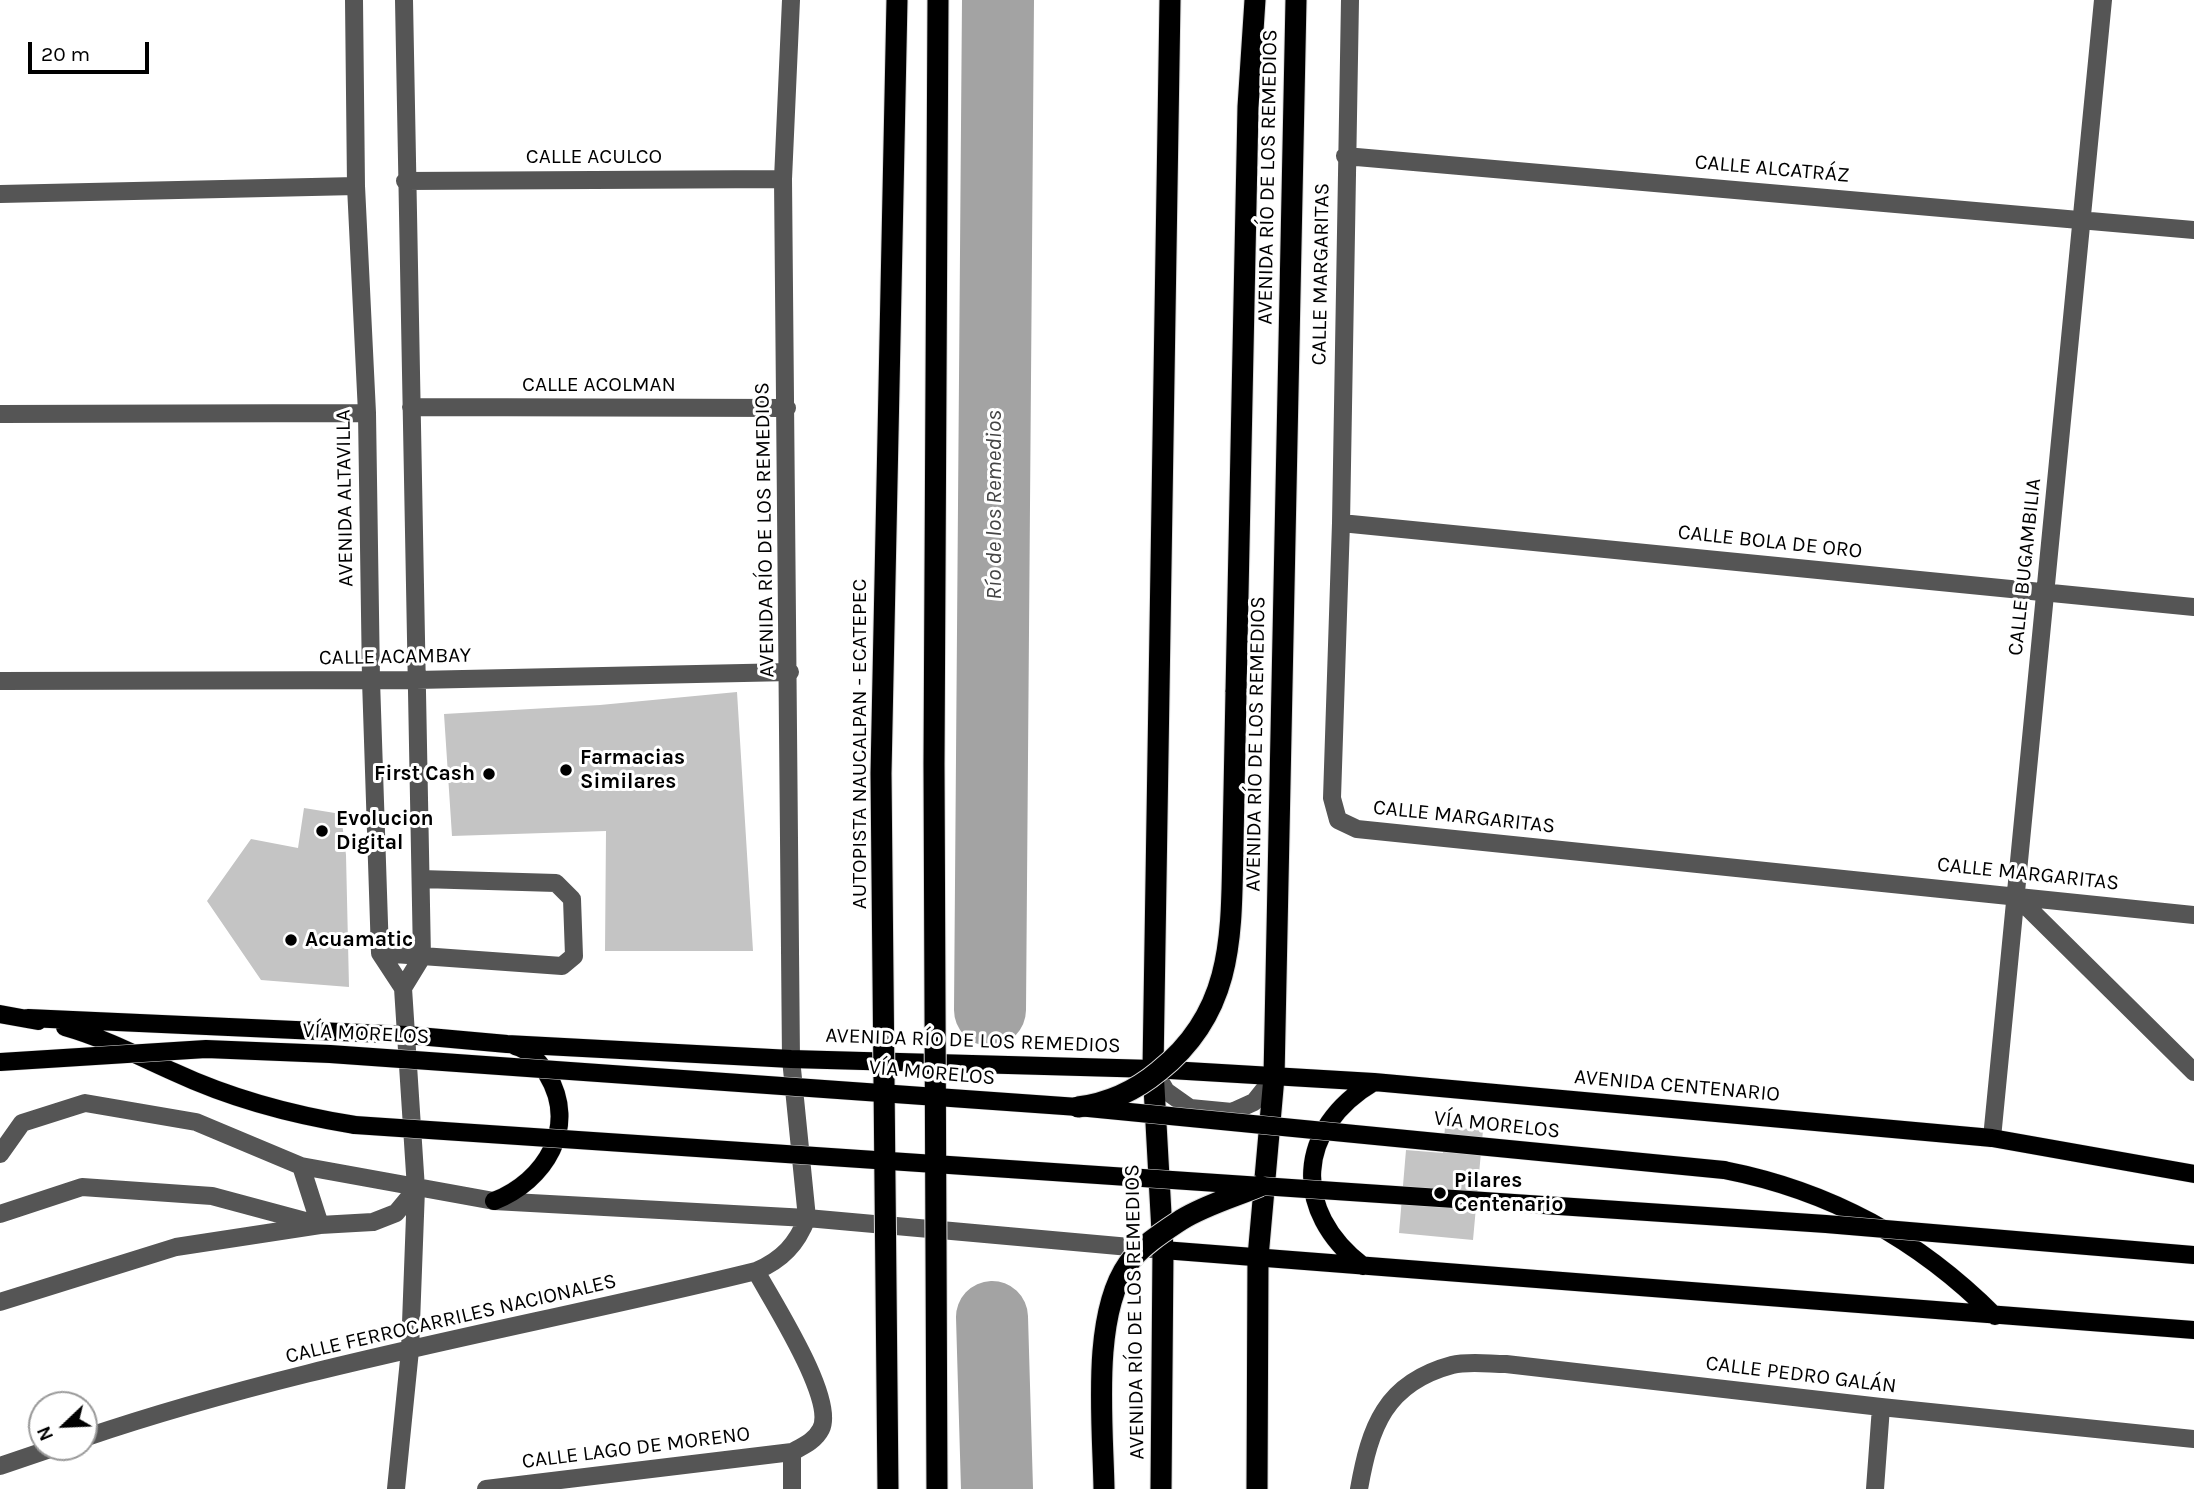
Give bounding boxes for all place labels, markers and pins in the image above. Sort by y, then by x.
place label: Farmacias Similares [580,745,685,795]
place label: First Cash [374,761,475,787]
marker: Farmacias Similares [558,762,574,778]
marker: First Cash [481,766,497,782]
place label: Evolucion Digital [336,806,434,856]
marker: Evolucion Digital [314,823,330,839]
place label: Acuamatic [305,927,413,953]
marker: Acuamatic [283,932,299,948]
place label: Pilares Centenario [1454,1168,1563,1218]
marker: Pilares Centenario [1432,1185,1448,1201]

